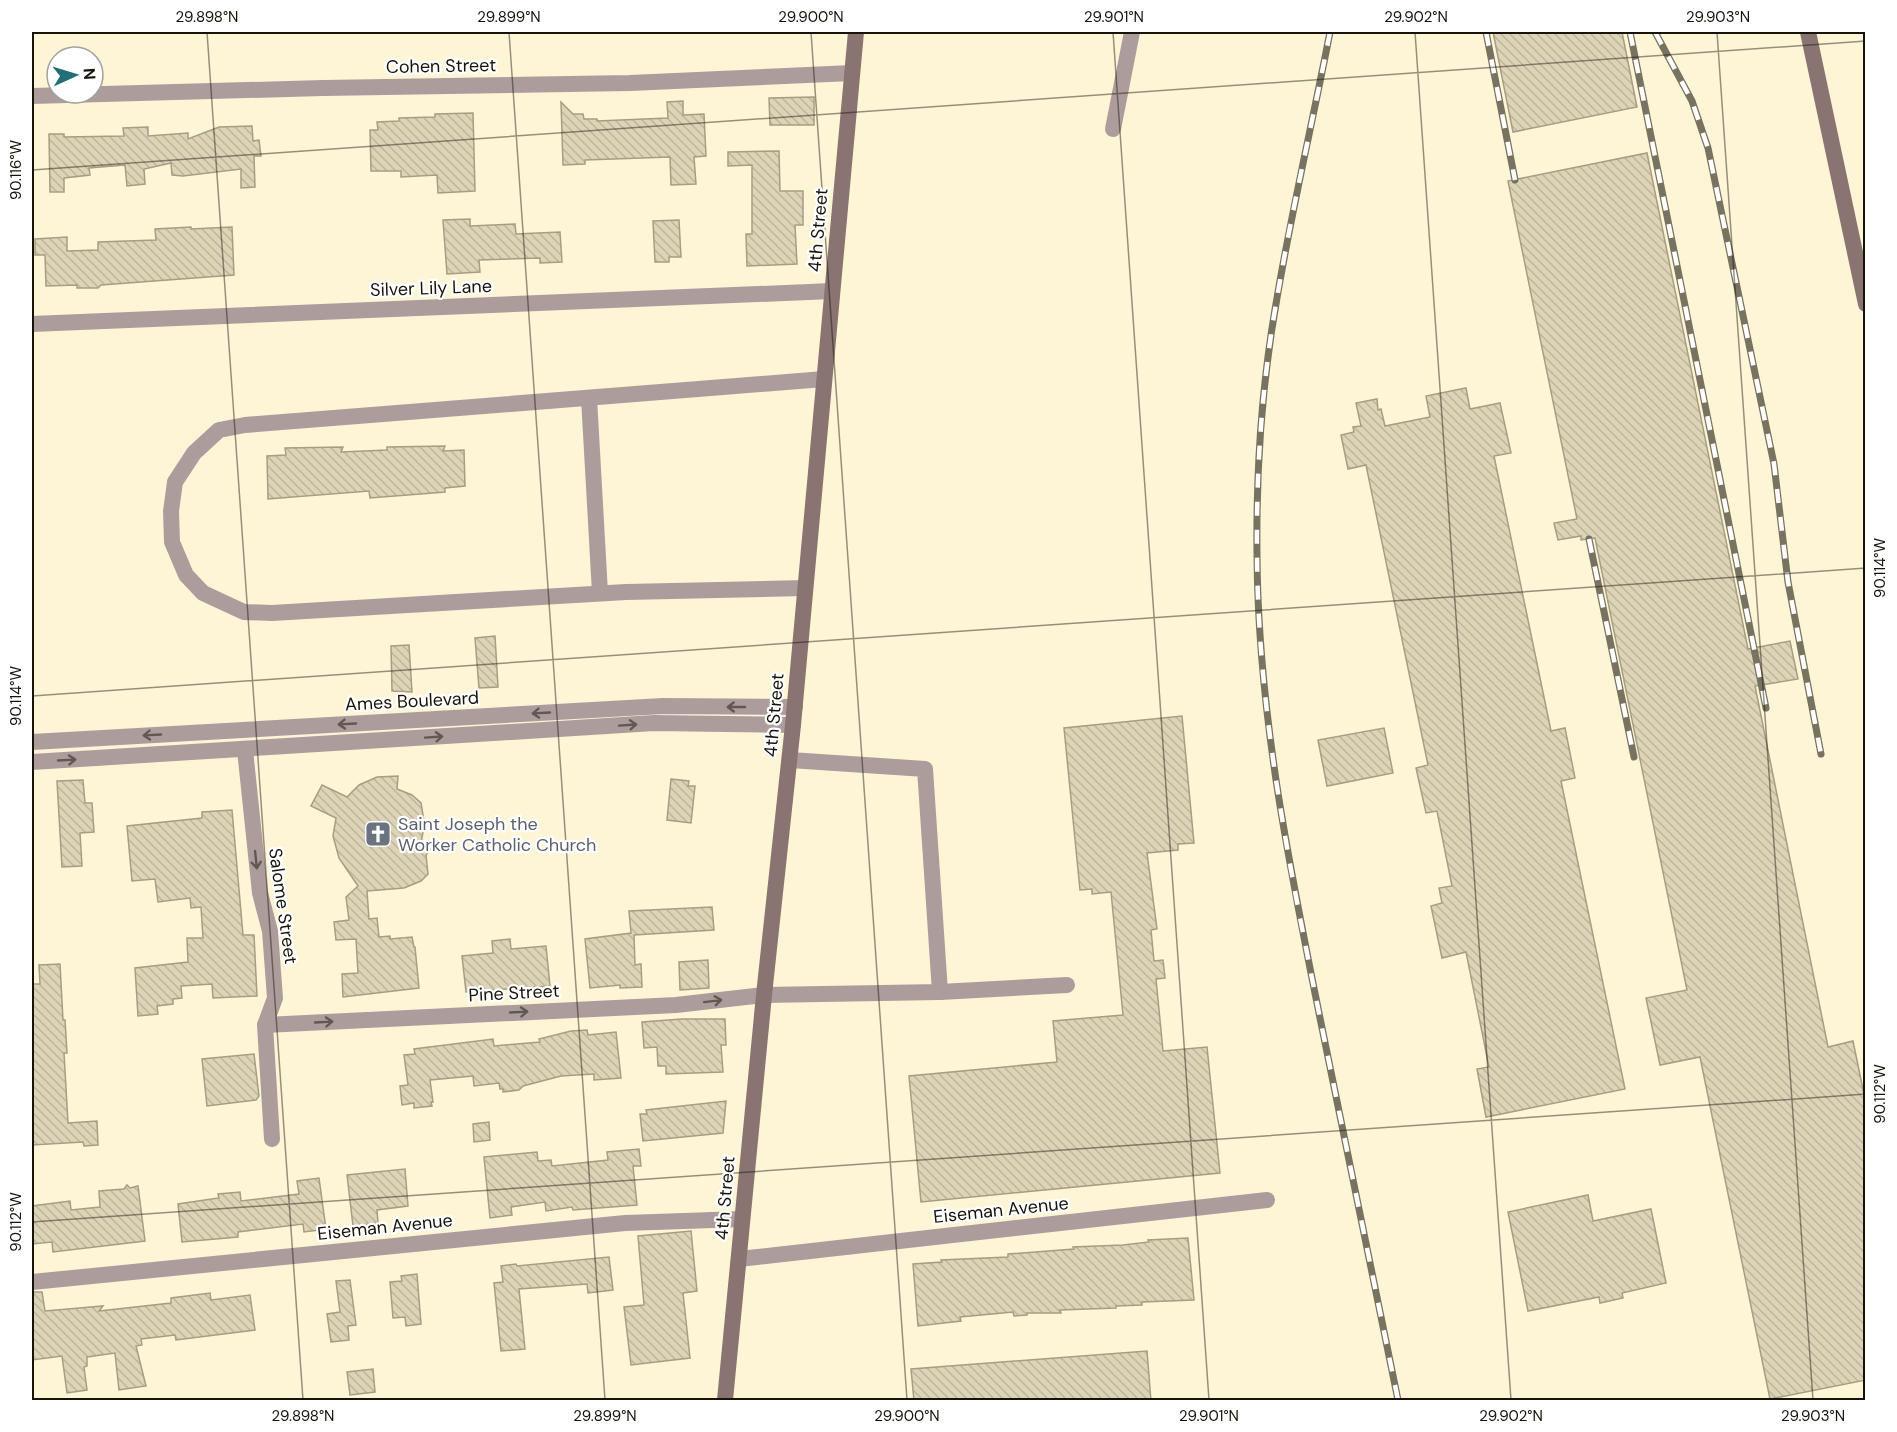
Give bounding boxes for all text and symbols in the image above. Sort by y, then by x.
text: 29.898°N [176,7,238,27]
text: 29.899°N [477,7,541,27]
text: 29.900°N [778,7,844,27]
text: 29.901°N [1084,7,1144,27]
text: 29.902°N [1384,7,1448,27]
text: 29.903°N [1686,7,1750,27]
north arrow [45,45,105,105]
street label: Cohen Street [386,53,496,79]
text: N [79,67,100,81]
text: 90.116°W [6,139,26,200]
street label: 4th Street [802,187,834,273]
street label: Silver Lily Lane [370,274,492,302]
text: 90.114°W [1870,538,1890,598]
text: 90.114°W [6,666,26,726]
street label: 4th Street [758,672,790,758]
street label: Ames Boulevard [344,686,480,716]
one-way arrow [727,701,747,713]
one-way arrow [532,708,552,719]
one-way arrow [337,718,357,729]
one-way arrow [618,719,638,730]
one-way arrow [142,729,162,740]
one-way arrow [423,732,443,743]
one-way arrow [57,754,77,765]
place label: Saint Joseph the Worker Catholic Church [398,812,596,857]
church icon: Saint Joseph the Worker Catholic Church [363,819,393,849]
street label: Salome Street [263,846,303,966]
one-way arrow [251,850,262,870]
street label: Pine Street [468,979,560,1007]
one-way arrow [703,995,723,1006]
one-way arrow [508,1007,528,1018]
one-way arrow [313,1016,333,1027]
text: 90.112°W [1870,1064,1890,1124]
street label: 4th Street [709,1155,741,1241]
street label: Eiseman Avenue [932,1191,1070,1229]
text: 90.112°W [6,1192,26,1252]
street label: Eiseman Avenue [316,1208,454,1246]
text: 29.898°N [272,1406,334,1426]
text: 29.899°N [573,1406,637,1426]
text: 29.900°N [874,1406,940,1426]
text: 29.901°N [1179,1406,1239,1426]
text: 29.902°N [1479,1406,1543,1426]
text: 29.903°N [1781,1406,1845,1426]

